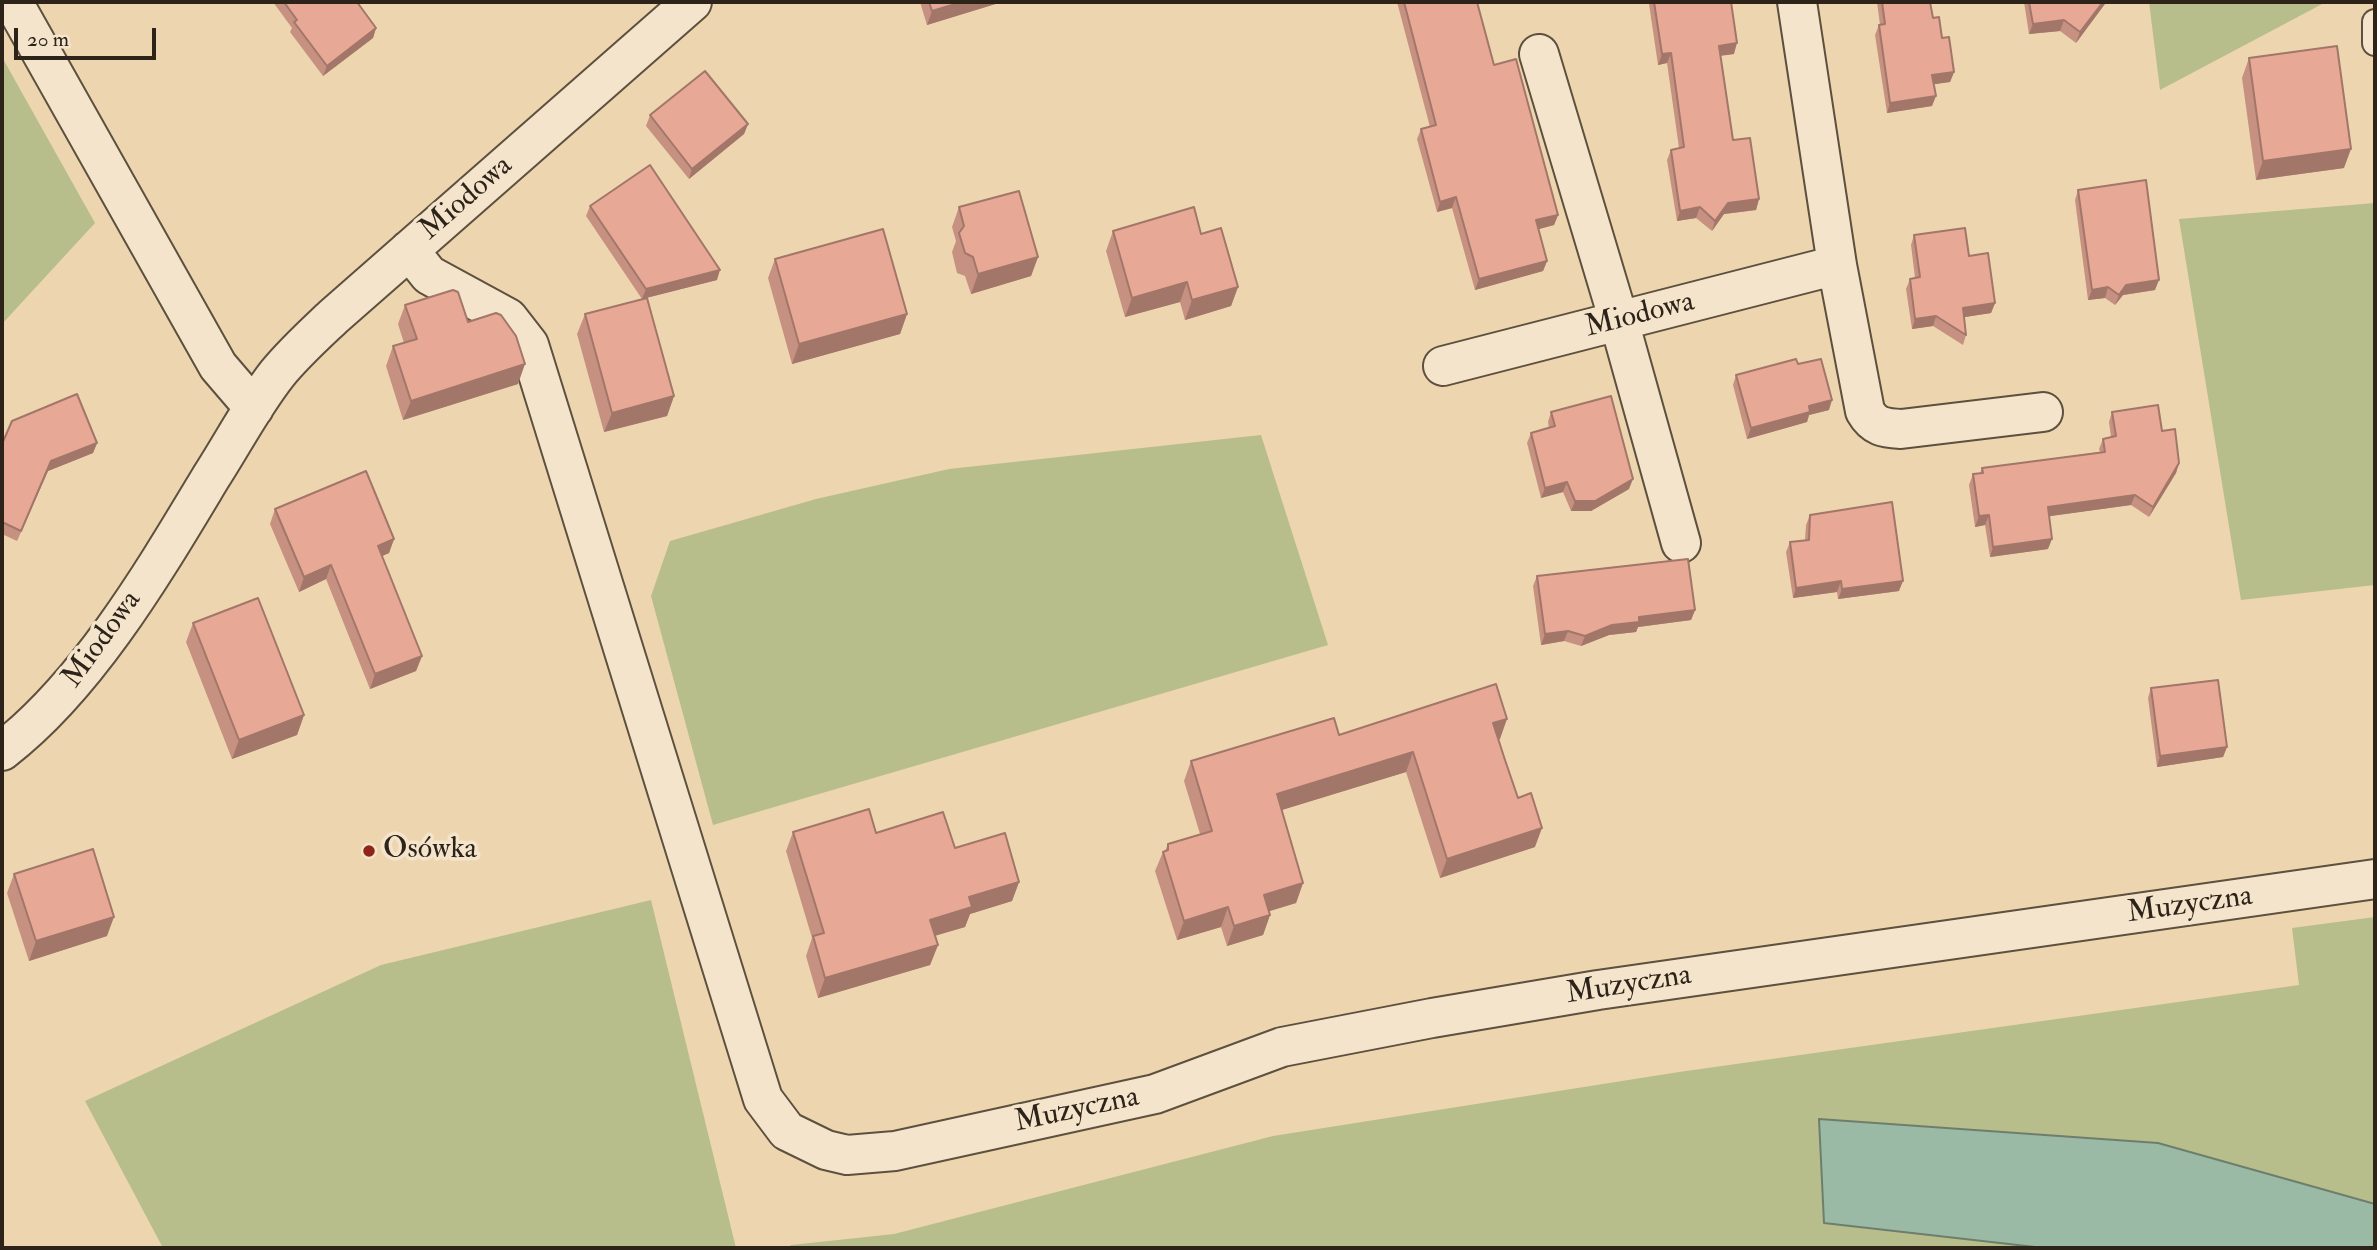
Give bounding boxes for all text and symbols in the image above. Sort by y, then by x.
scale bar [18,14,159,58]
text: 20 m [27,26,69,53]
street label: Miodowa [413,149,521,249]
street label: Miodowa [1582,285,1698,347]
street label: Miodowa [56,584,150,696]
place label: Osówka [383,833,477,869]
marker: Osówka [361,843,377,859]
street label: Muzyczna [2125,879,2255,933]
street label: Muzyczna [1564,958,1694,1014]
street label: Muzyczna [1012,1080,1142,1142]

